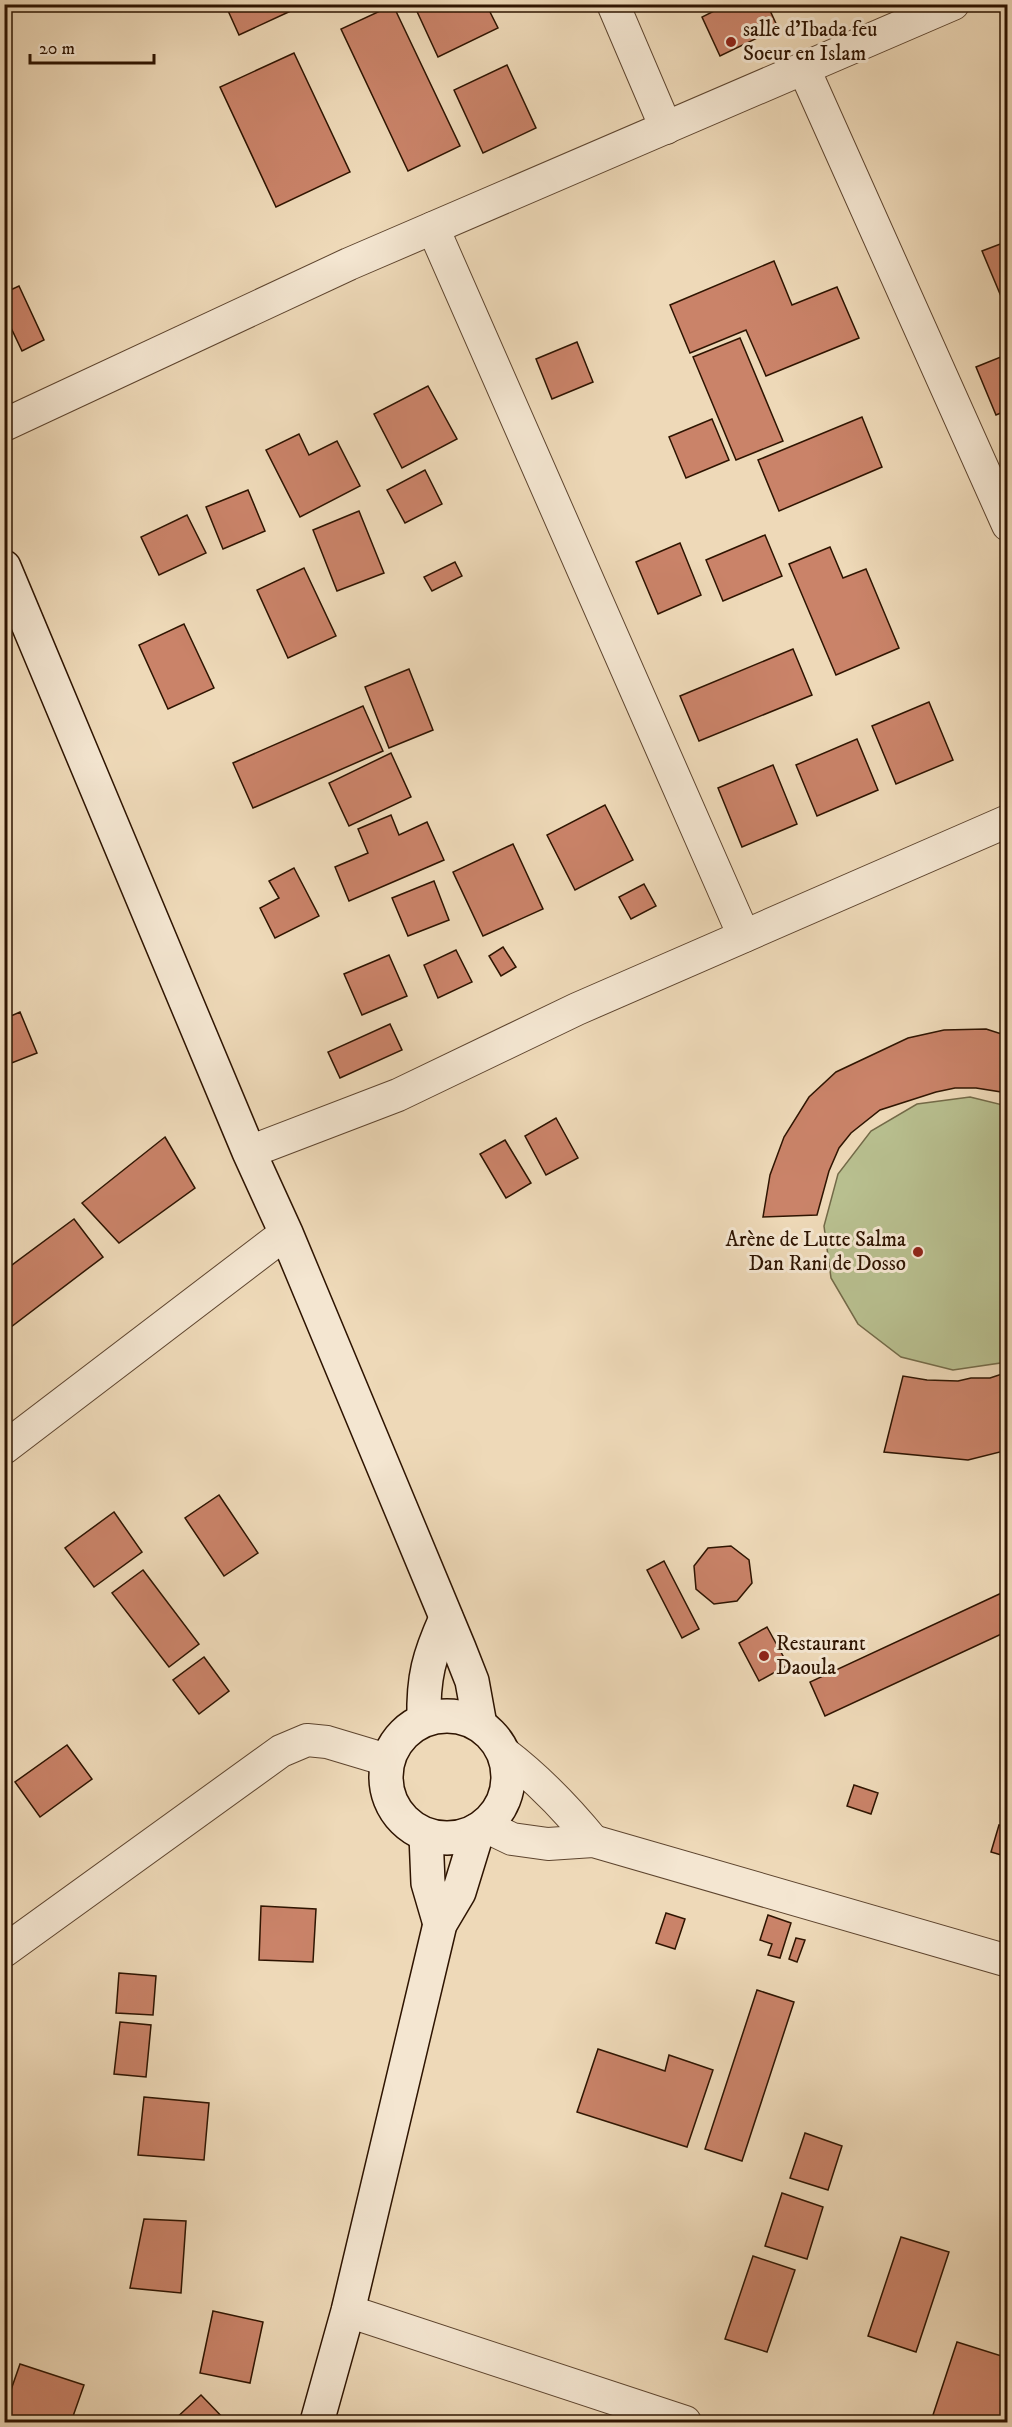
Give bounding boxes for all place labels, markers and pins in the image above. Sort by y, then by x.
place label: salle d'Ibada feu Soeur en Islam [743,17,877,67]
marker: salle d'Ibada feu Soeur en Islam [724,35,738,49]
place label: Arène de Lutte Salma Dan Rani de Dosso [725,1227,906,1277]
marker: Arène de Lutte Salma Dan Rani de Dosso [911,1245,925,1259]
place label: Restaurant Daoula [776,1631,866,1681]
marker: Restaurant Daoula [757,1649,771,1663]

